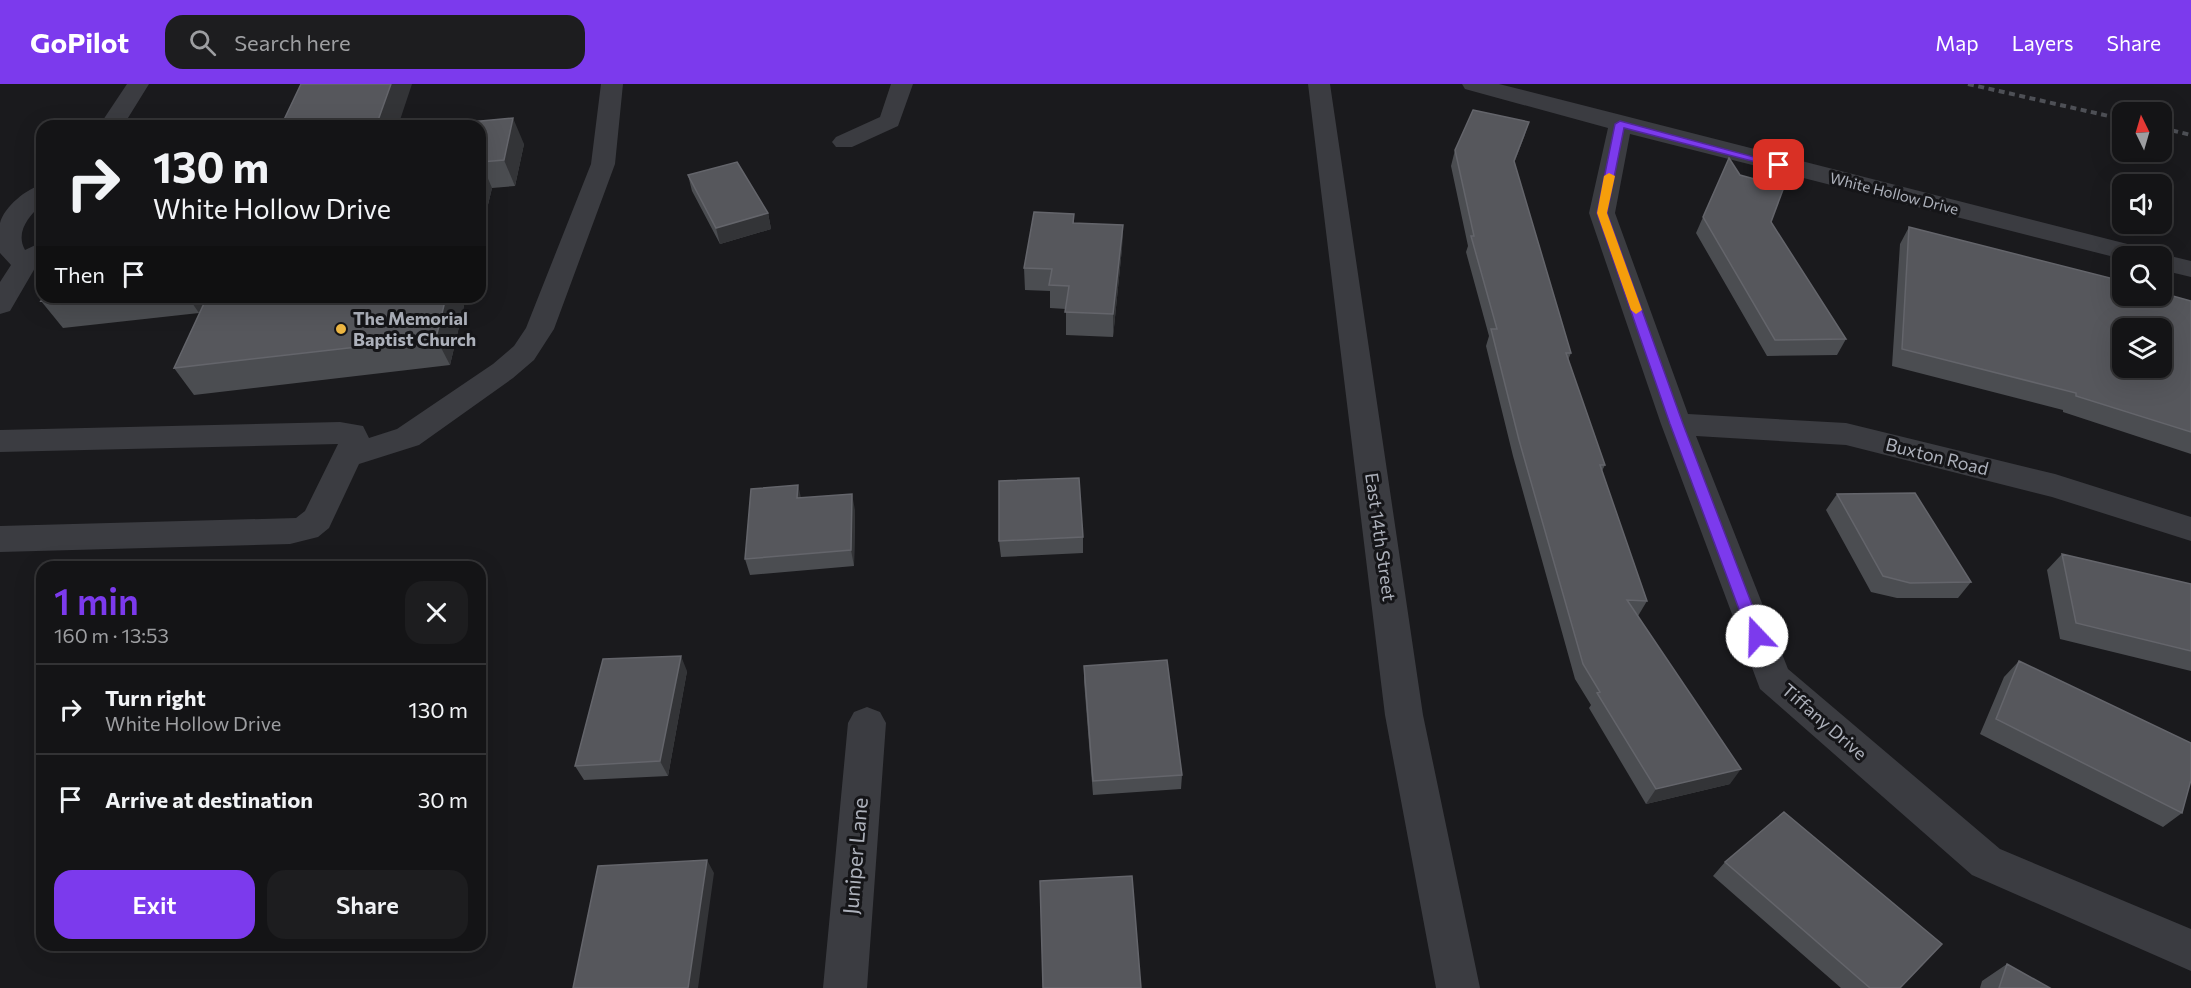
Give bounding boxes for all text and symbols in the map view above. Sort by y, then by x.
search box [165,15,585,69]
text: GoPilot [30,25,129,59]
icon: search [186,26,219,59]
text: Search here [234,29,351,56]
text: Map [1935,30,1979,55]
text: Layers [2012,30,2074,55]
text: Share [2107,30,2161,55]
north arrow [2112,102,2172,162]
map controls [2112,102,2172,378]
pin [1753,139,1804,190]
text: 130 m [153,140,269,192]
icon: right [54,144,132,222]
icon: arrive [1762,148,1795,181]
street label: White Hollow Drive [1828,168,1961,218]
button: sound [2112,174,2172,234]
text: White Hollow Drive [153,192,391,225]
button: search [2112,246,2172,306]
icon: arrive [117,258,150,291]
text: Then [54,261,105,288]
place label: The Memorial Baptist Church [353,307,476,350]
button: layers [2112,318,2172,378]
marker: The Memorial Baptist Church [334,322,348,336]
street label: Buxton Road [1884,433,1991,479]
street label: East 14th Street [1361,471,1401,603]
text: 1 min [54,578,139,622]
button: close [405,581,468,644]
position arrow [1725,604,1789,668]
text: 160 m · 13:53 [54,623,169,647]
street label: Tiffany Drive [1778,678,1872,764]
text: Turn right [105,684,206,711]
icon: right [54,693,87,726]
text: 130 m [408,696,468,723]
text: White Hollow Drive [105,711,281,735]
icon: arrive [54,783,87,816]
text: Arrive at destination [105,786,313,813]
text: 30 m [418,786,468,813]
street label: Juniper Lane [837,796,872,915]
button: Exit [54,870,255,939]
button: Share [267,870,468,939]

